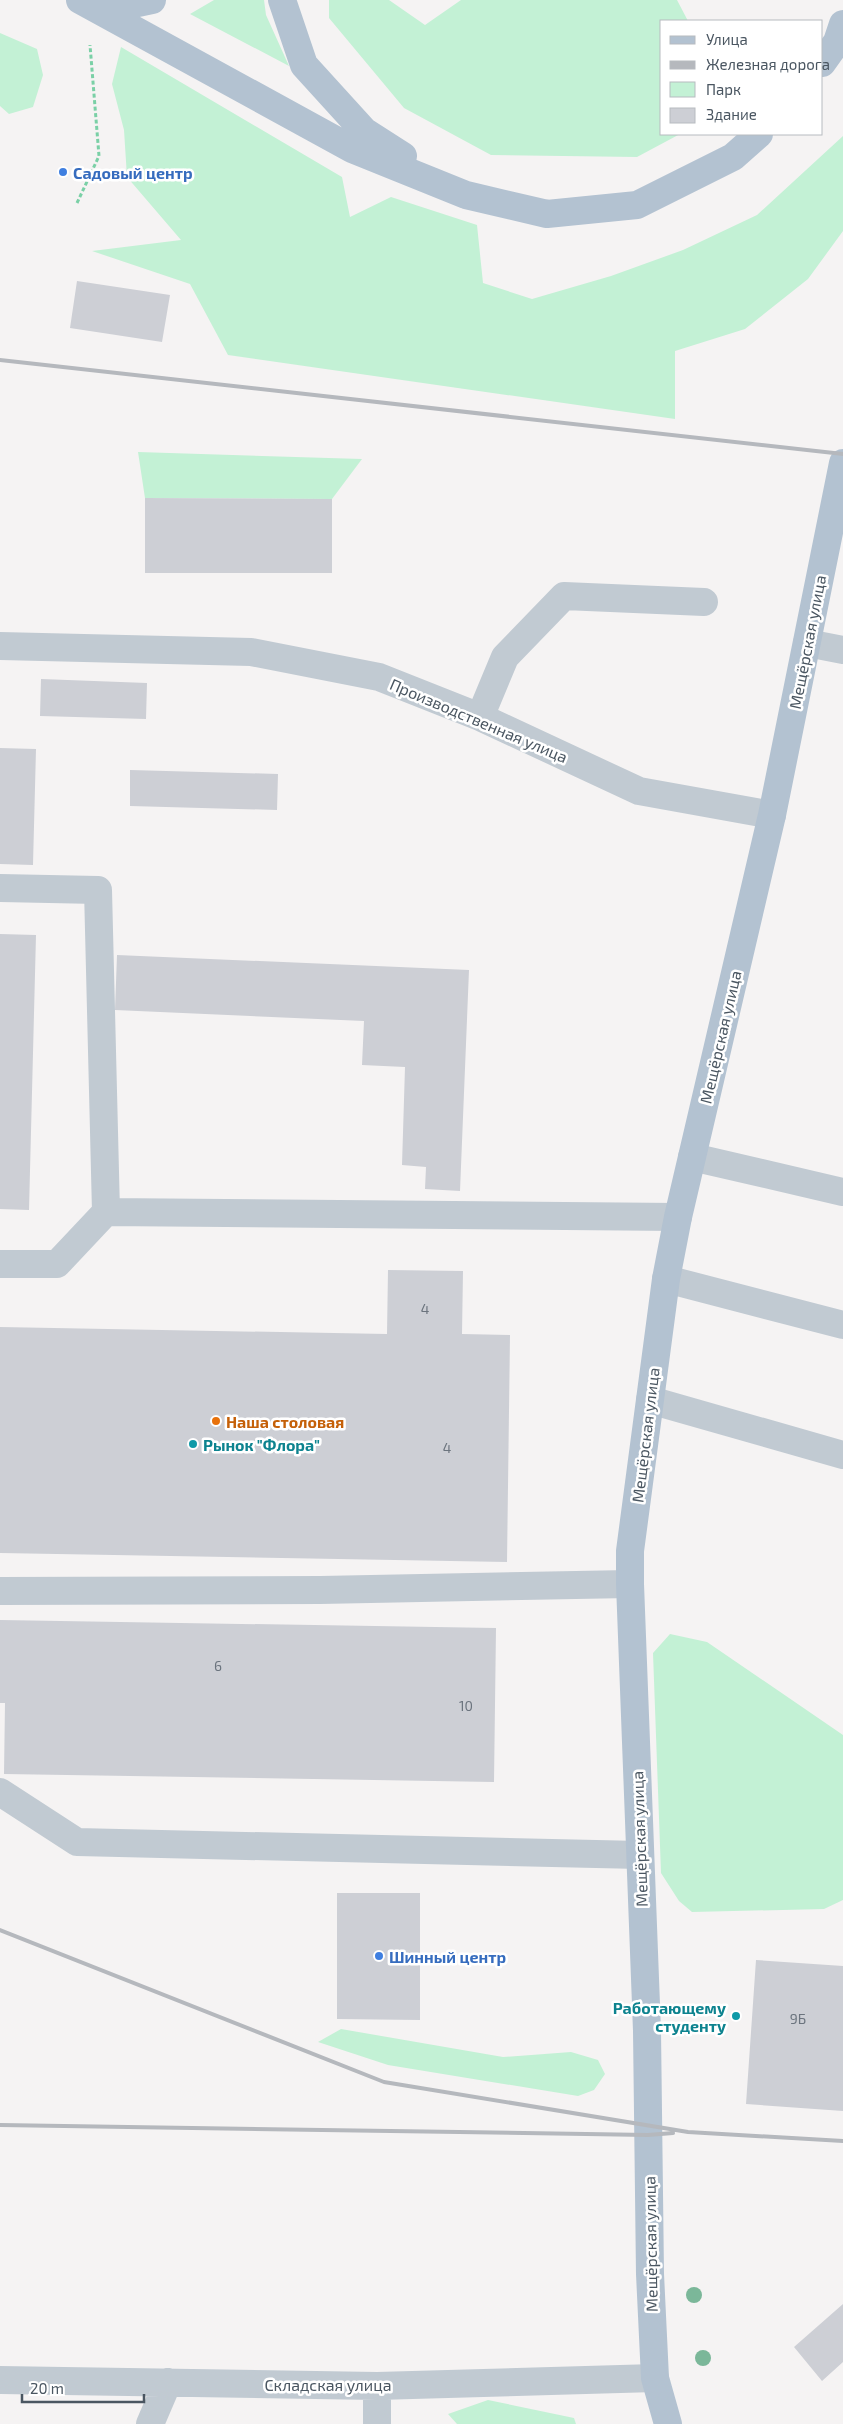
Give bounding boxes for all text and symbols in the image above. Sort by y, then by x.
legend [660,20,823,135]
text: Улица [706,30,748,48]
text: Железная дорога [706,55,830,73]
text: Парк [706,80,741,98]
text: Здание [706,105,757,123]
place label: Садовый центр [73,163,193,182]
marker: Садовый центр [57,166,69,178]
street label: Мещёрская улица [785,573,830,711]
street label: Производственная улица [387,674,571,767]
street label: Мещёрская улица [695,969,746,1106]
house number: 4 [421,1300,429,1317]
street label: Мещёрская улица [627,1366,664,1504]
place label: Наша столовая [226,1412,344,1431]
marker: Наша столовая [210,1415,222,1427]
place label: Рынок "Флора" [203,1435,320,1454]
marker: Рынок "Флора" [187,1438,199,1450]
house number: 4 [443,1439,451,1456]
house number: 6 [214,1657,222,1674]
house number: 10 [459,1697,473,1714]
street label: Мещёрская улица [627,1771,652,1907]
place label: Шинный центр [389,1947,506,1966]
marker: Шинный центр [373,1950,385,1962]
place label: Работающему студенту [613,1998,726,2035]
marker: Работающему студенту [730,2010,742,2022]
house number: 9Б [790,2010,806,2027]
street label: Мещёрская улица [639,2176,662,2312]
scale bar [22,2372,145,2404]
street label: Складская улица [264,2375,392,2395]
text: 20 m [30,2379,64,2397]

